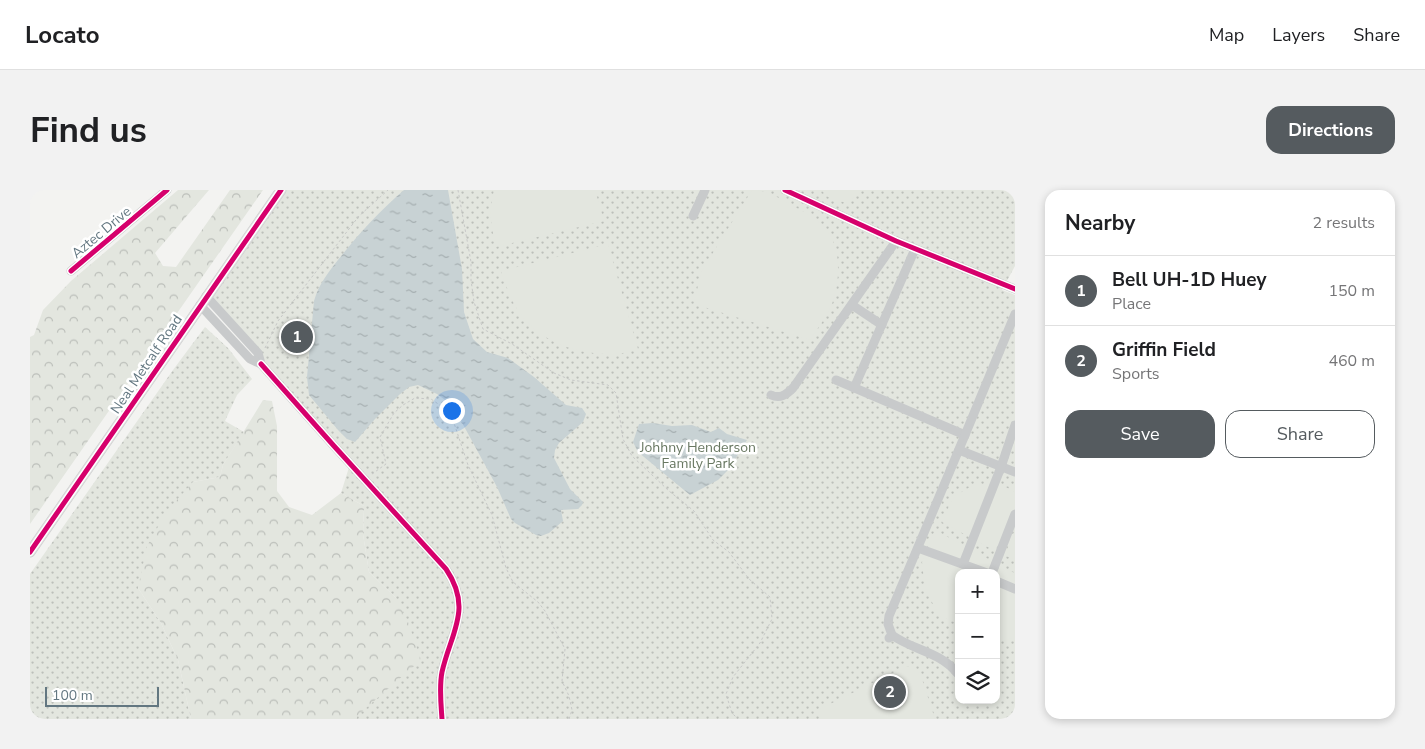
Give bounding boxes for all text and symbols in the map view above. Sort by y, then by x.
text: Locato [25,19,100,51]
text: Map [1209,23,1244,47]
text: Layers [1272,23,1325,47]
text: Share [1353,23,1400,47]
button: Directions [1266,106,1395,154]
text: Find us [30,107,147,154]
street label: Aztec Drive [68,202,135,263]
text: Nearby [1065,209,1135,237]
text: 2 results [1313,212,1375,234]
text: Bell UH-1D Huey [1112,267,1266,293]
text: 1 [1076,280,1086,302]
text: 150 m [1328,280,1375,302]
text: Place [1112,293,1151,315]
street label: Neal Metcalf Road [106,311,187,418]
pin: 1 [281,318,313,356]
text: Griffin Field [1112,337,1216,363]
text: 2 [1076,350,1086,372]
text: 460 m [1328,350,1375,372]
text: Sports [1112,363,1160,385]
your location [439,398,465,424]
button: Save [1065,410,1215,458]
button: Share [1225,410,1375,458]
park label: Johhny Henderson Family Park [639,438,756,473]
map controls [955,569,1000,704]
button: + [955,569,1000,614]
button: − [955,614,1000,659]
button: layers [955,659,1000,704]
pin: 2 [874,673,906,711]
scale bar [45,684,159,707]
text: 100 m [52,686,93,705]

